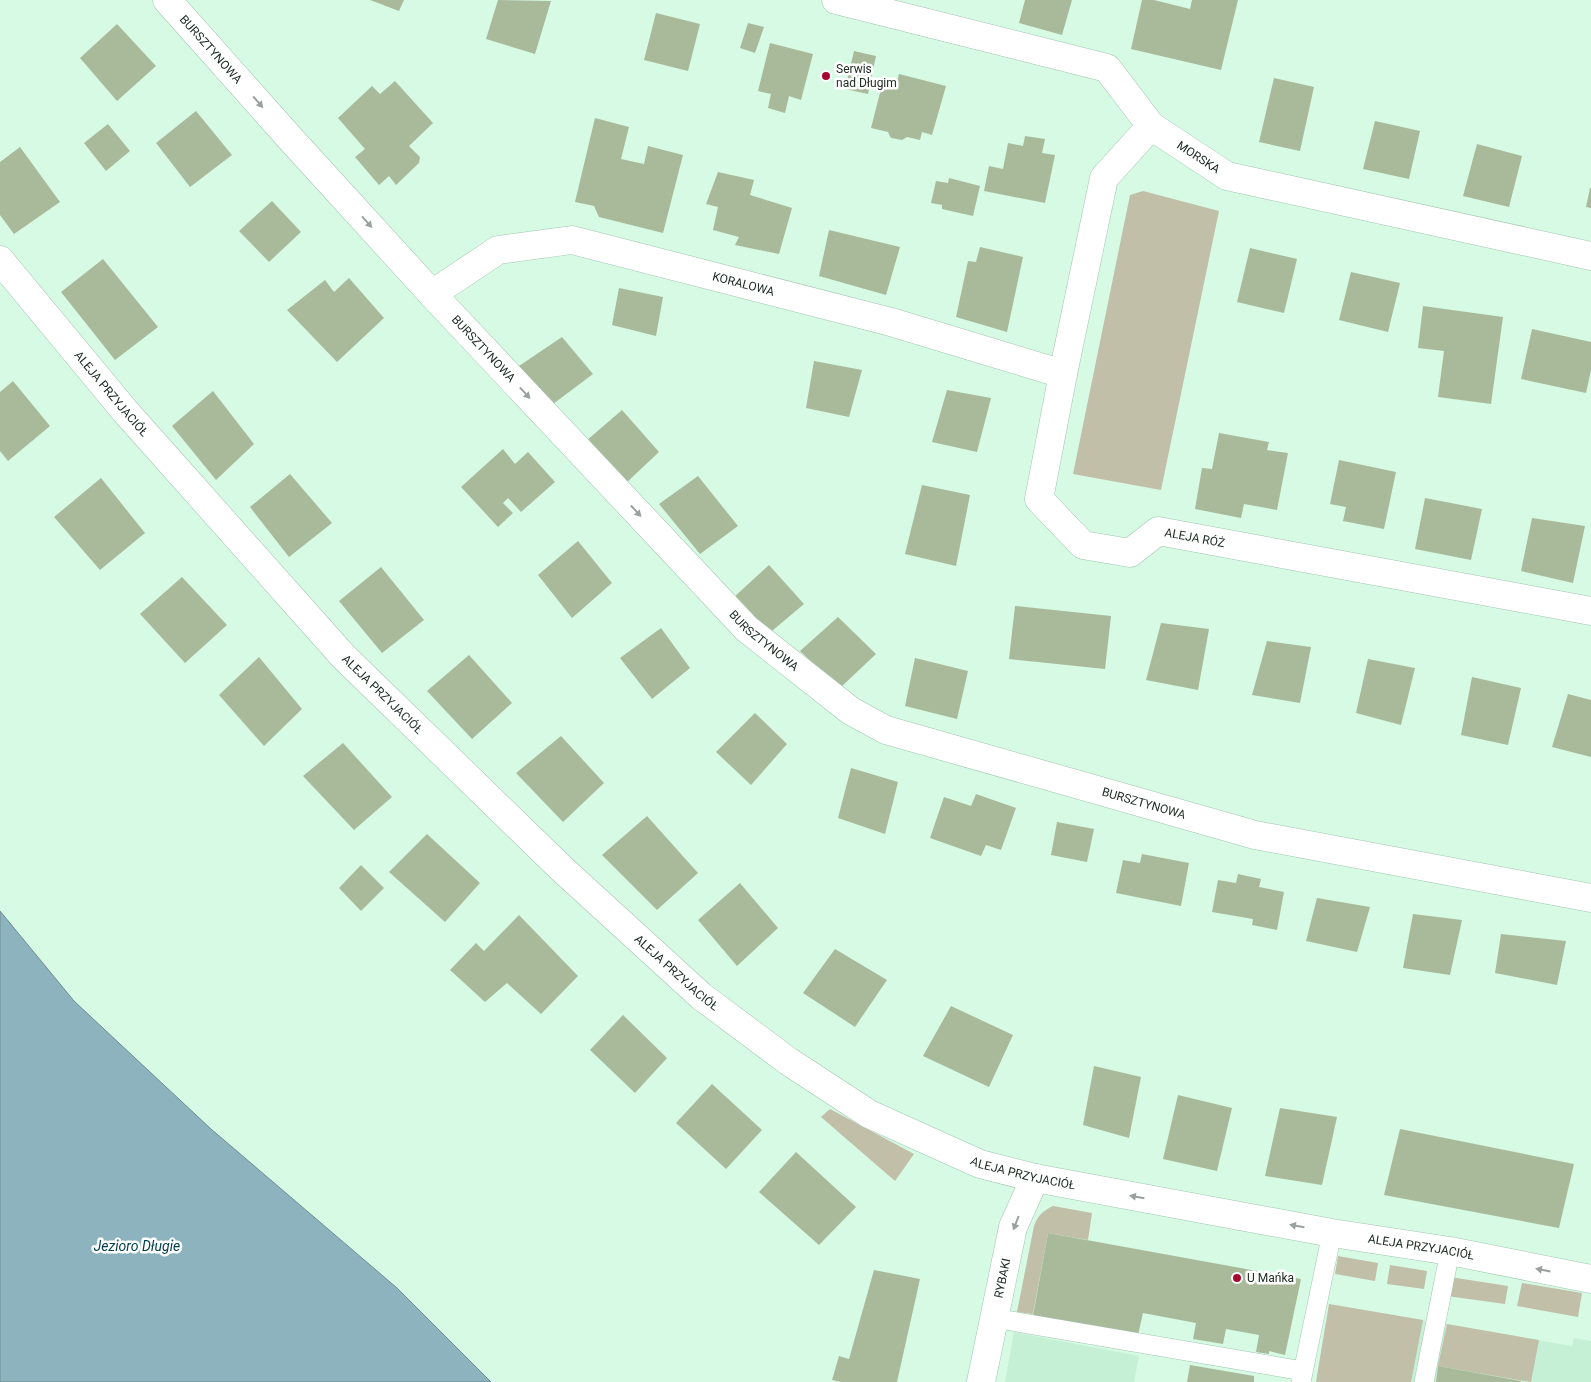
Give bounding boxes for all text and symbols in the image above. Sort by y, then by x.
street label: BURSZTYNOWA [177,12,245,86]
place label: Serwis nad Długim [836,62,897,90]
marker: Serwis nad Długim [820,70,832,82]
one-way arrow [252,95,264,107]
street label: MORSKA [1174,138,1223,177]
one-way arrow [361,216,373,228]
street label: KORALOWA [711,269,776,299]
street label: BURSZTYNOWA [449,312,518,385]
street label: ALEJA PRZYJACIÓŁ [71,348,152,440]
one-way arrow [519,386,531,398]
one-way arrow [630,505,642,517]
street label: ALEJA RÓŻ [1163,525,1226,550]
street label: BURSZTYNOWA [726,608,801,674]
street label: ALEJA PRZYJACIÓŁ [339,652,426,737]
street label: BURSZTYNOWA [1100,785,1188,822]
street label: ALEJA PRZYJACIÓŁ [632,932,722,1014]
street label: ALEJA PRZYJACIÓŁ [968,1154,1077,1192]
one-way arrow [1129,1192,1145,1200]
one-way arrow [1012,1216,1020,1231]
one-way arrow [1289,1222,1305,1230]
street label: ALEJA PRZYJACIÓŁ [1367,1232,1476,1263]
water label: Jezioro Długie [94,1238,180,1254]
street label: RYBAKI [991,1257,1013,1299]
one-way arrow [1536,1266,1551,1274]
place label: U Mańka [1247,1271,1294,1285]
marker: U Mańka [1231,1272,1243,1284]

